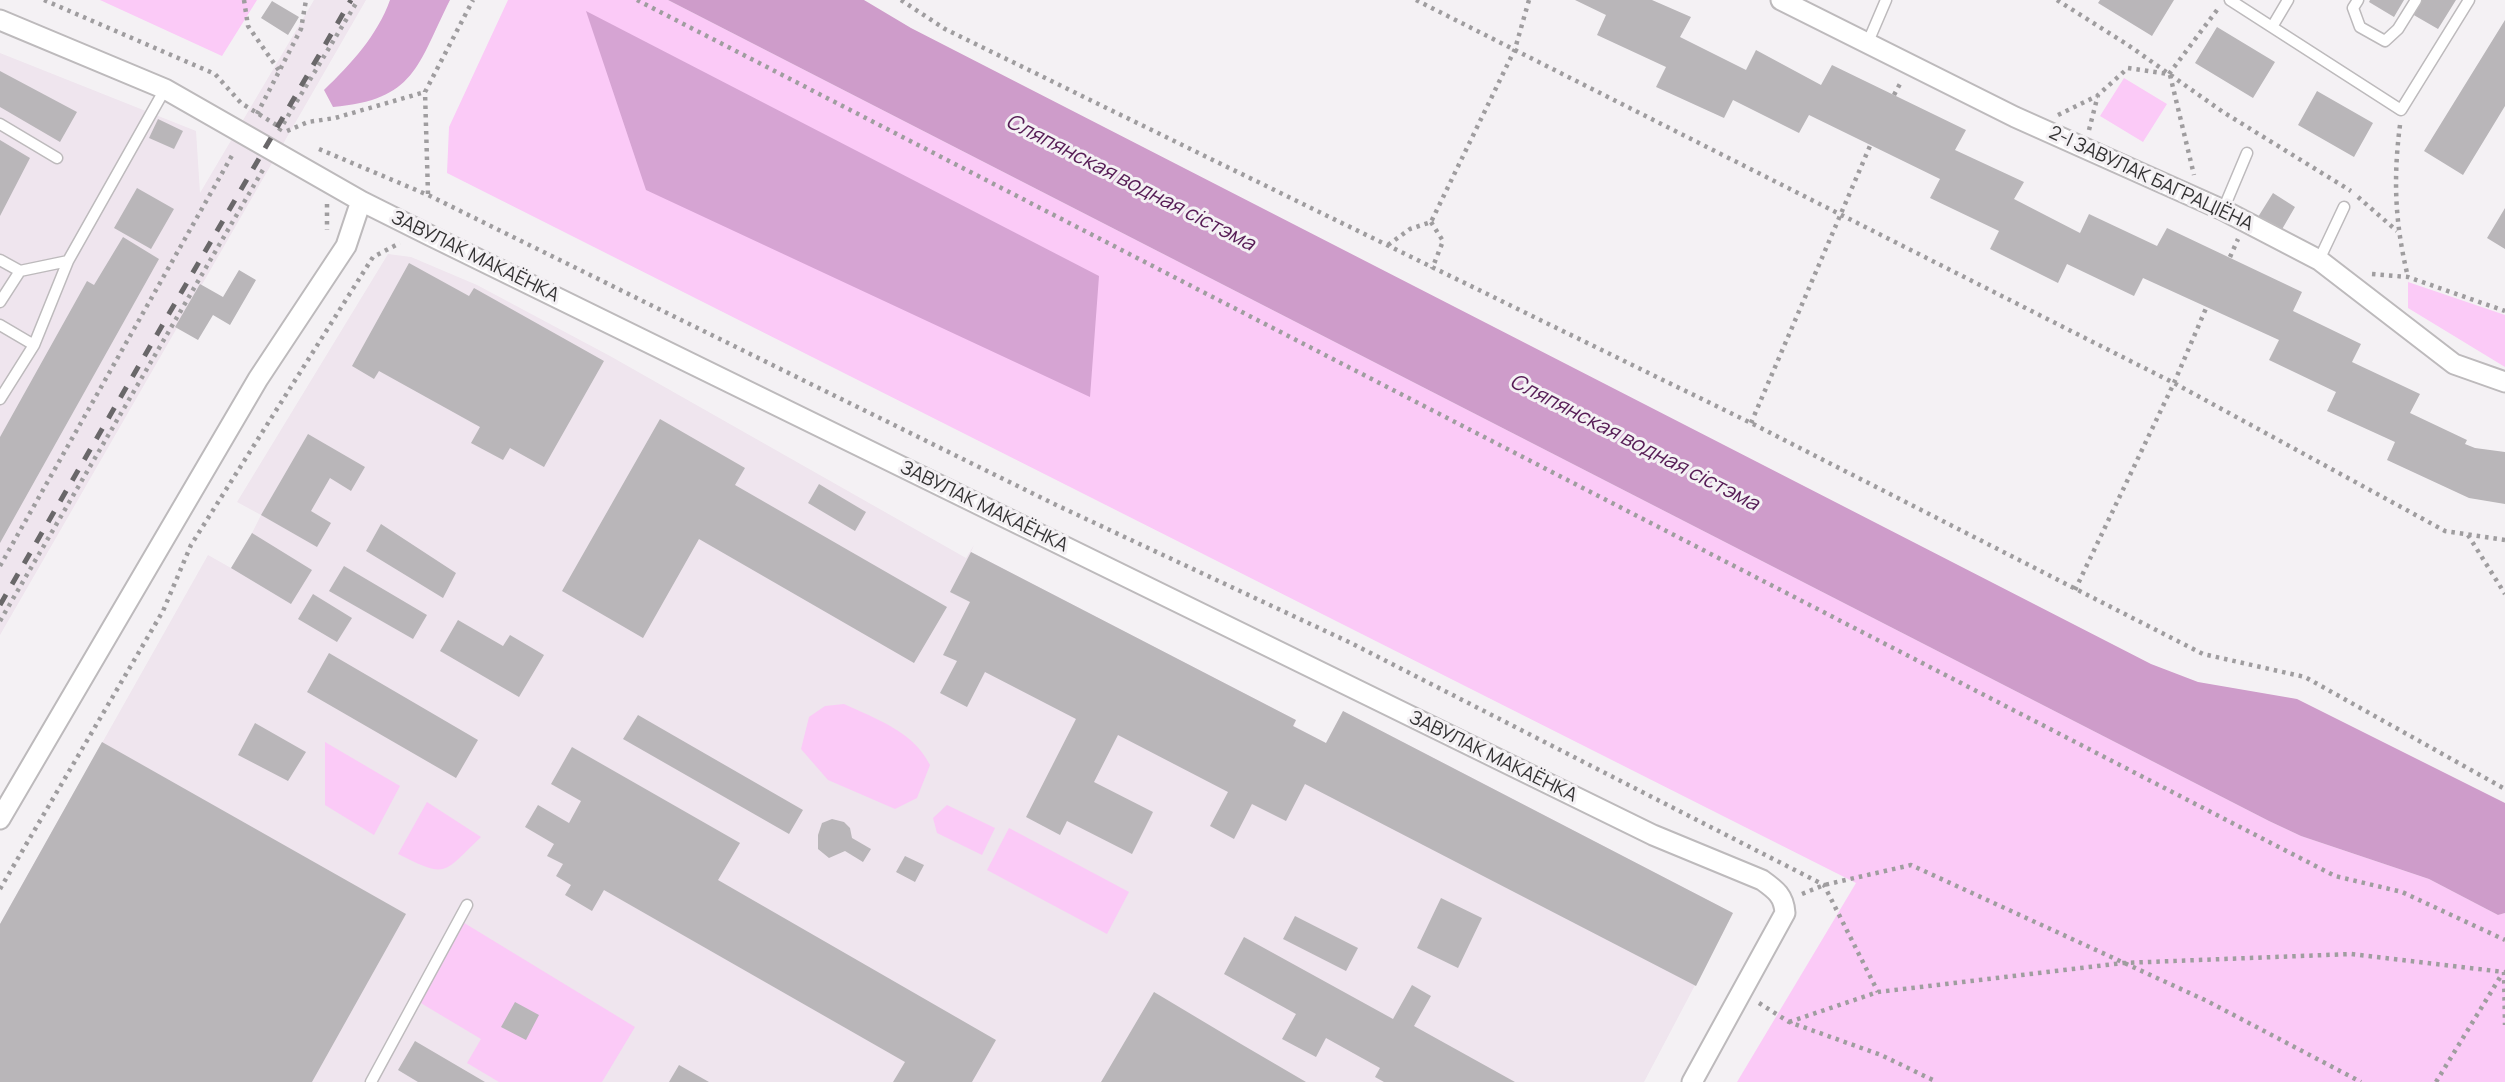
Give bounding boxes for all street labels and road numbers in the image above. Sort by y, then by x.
street label: 2-І ЗАВУЛАК БАГРАЦІЁНА [2045,122,2257,236]
street label: ЗАВУЛАК МАКАЁНКА [387,206,563,308]
street label: ЗАВУЛАК МАКАЁНКА [896,456,1072,558]
street label: ЗАВУЛАК МАКАЁНКА [1405,706,1581,808]

